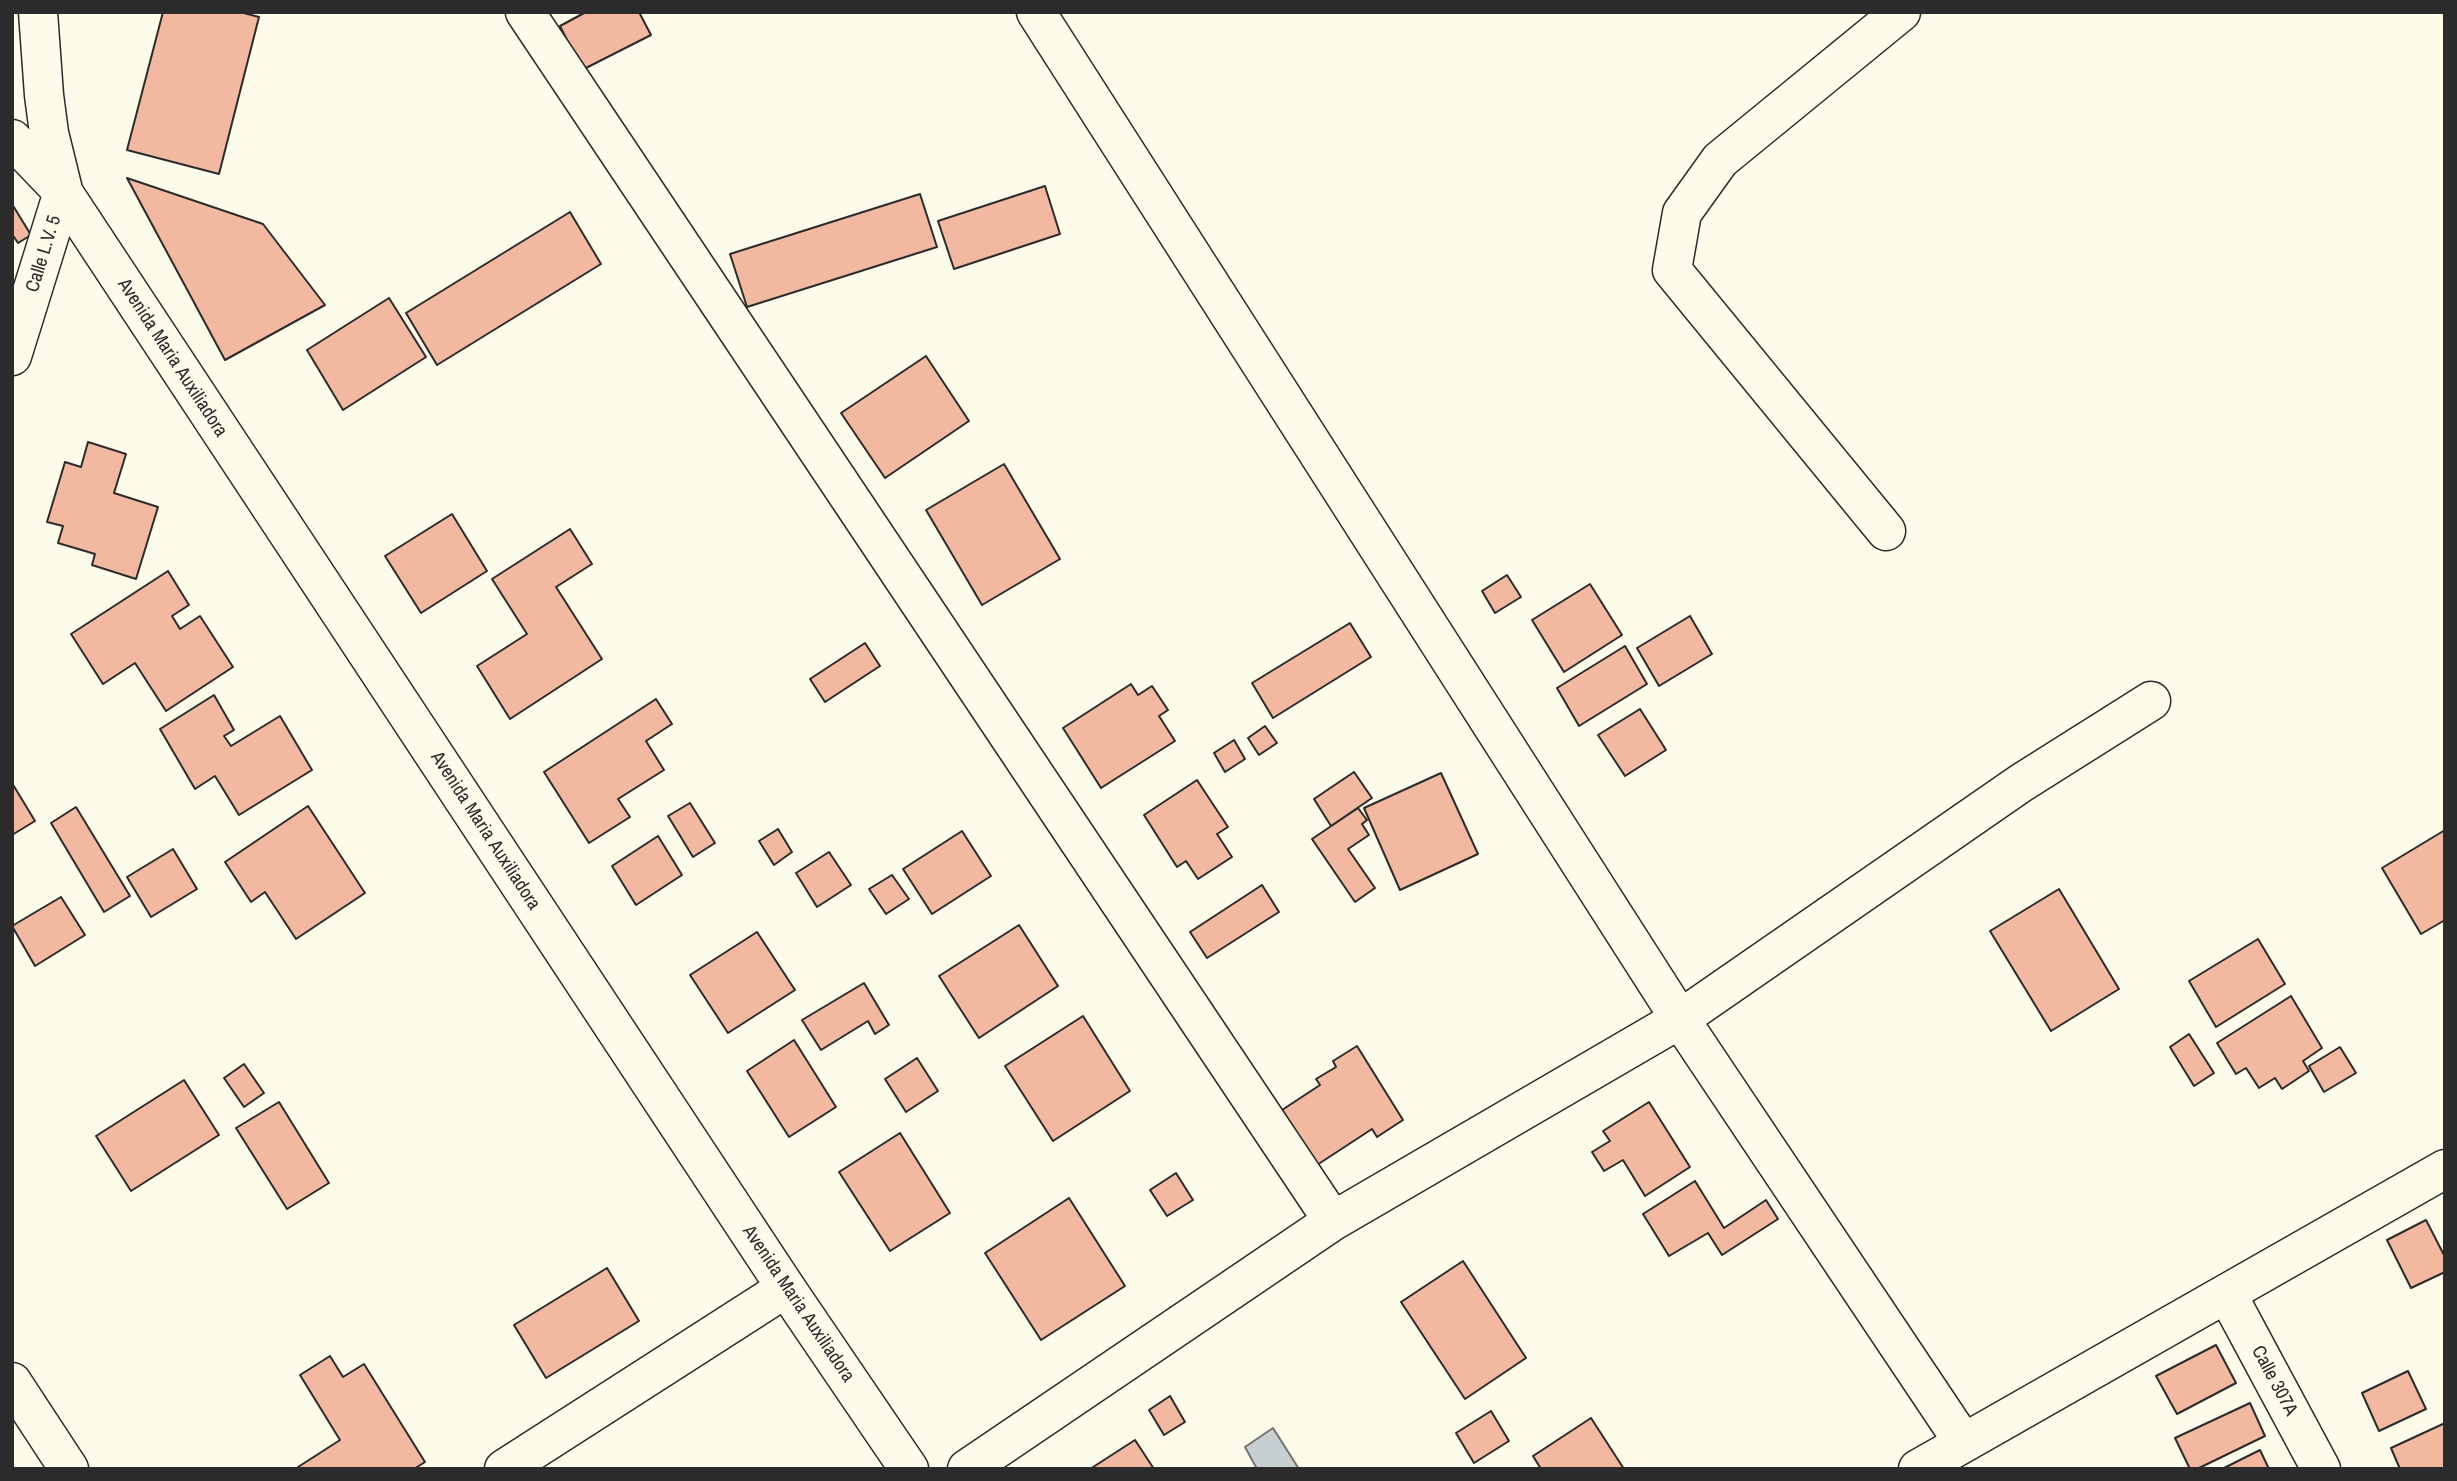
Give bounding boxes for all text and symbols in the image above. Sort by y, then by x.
street label: Calle L.V. 5 [22,213,66,295]
street label: Avenida Maria Auxiliadora [112,275,232,441]
street label: Avenida Maria Auxiliadora [425,748,545,914]
street label: Avenida Maria Auxiliadora [737,1221,859,1387]
street label: Calle 307A [2246,1342,2302,1420]

